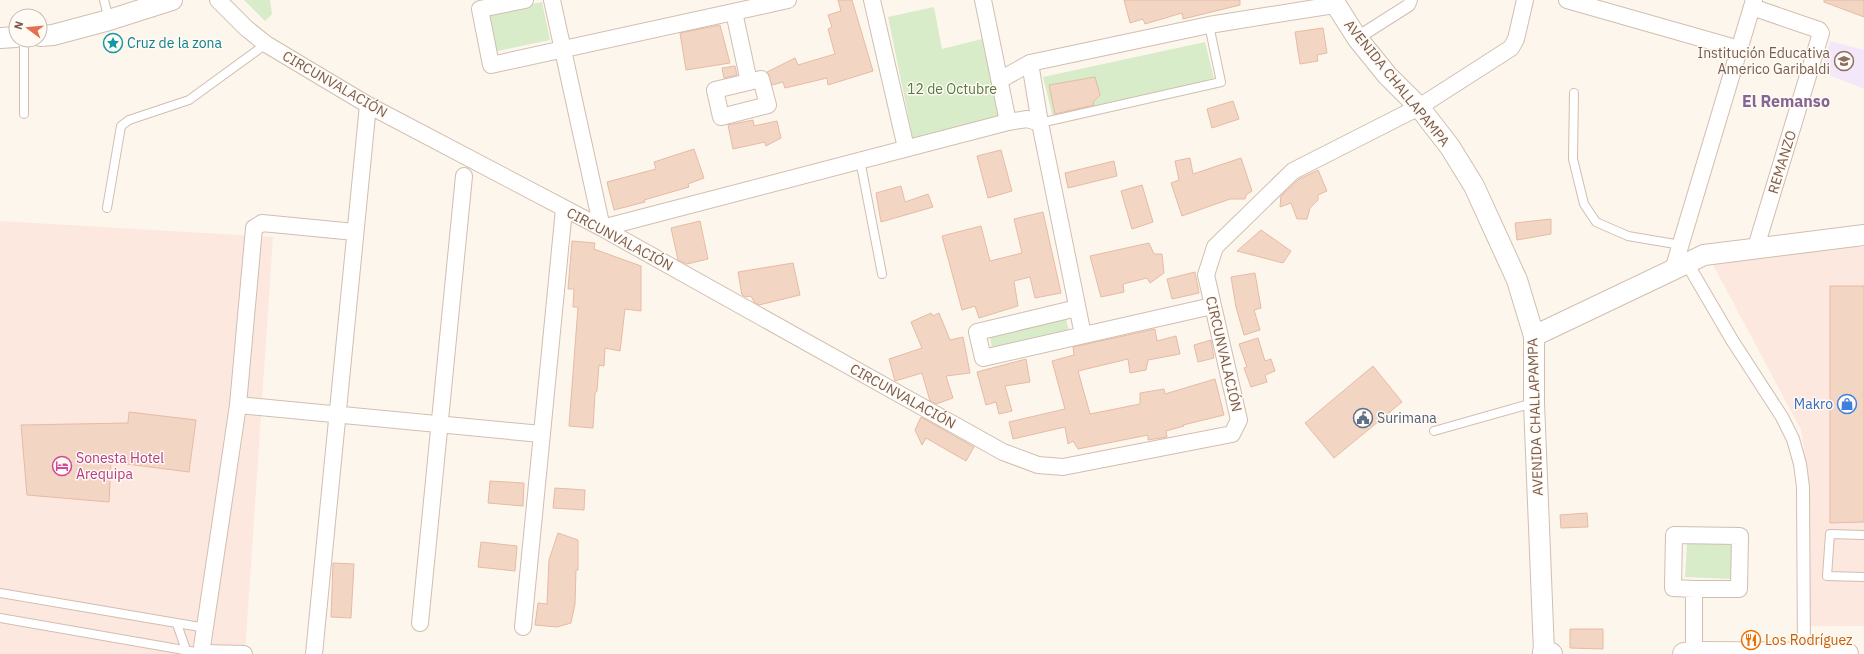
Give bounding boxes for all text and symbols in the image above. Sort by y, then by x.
north arrow [8,8,48,48]
street label: AVENIDA CHALLAPAMPA [1340,16,1454,150]
text: N [11,19,26,31]
place icon: Cruz de la zona [102,32,124,54]
place label: Cruz de la zona [127,34,222,52]
place label: Institución Educativa Americo Garibaldi [1698,44,1831,78]
street label: CIRCUNVALACIÓN [279,46,391,121]
school or university icon: Institución Educativa Americo Garibaldi [1833,50,1855,72]
park label: 12 de Octubre [907,80,997,98]
district label: El Remanso [1742,91,1830,111]
street label: REMANZO [1764,128,1800,196]
street label: CIRCUNVALACIÓN [564,202,677,275]
street label: CIRCUNVALACIÓN [1202,294,1247,414]
street label: AVENIDA CHALLAPAMPA [1523,338,1547,496]
street label: CIRCUNVALACIÓN [847,359,960,433]
shop icon: Makro [1836,393,1858,415]
place label: Makro [1794,395,1833,413]
public building icon: Surimana [1352,407,1374,429]
place label: Surimana [1377,409,1437,427]
place label: Sonesta Hotel Arequipa [76,449,164,483]
hotel icon: Sonesta Hotel Arequipa [51,455,73,477]
restaurant icon: Los Rodríguez [1740,629,1762,651]
place label: Los Rodríguez [1765,631,1853,649]

